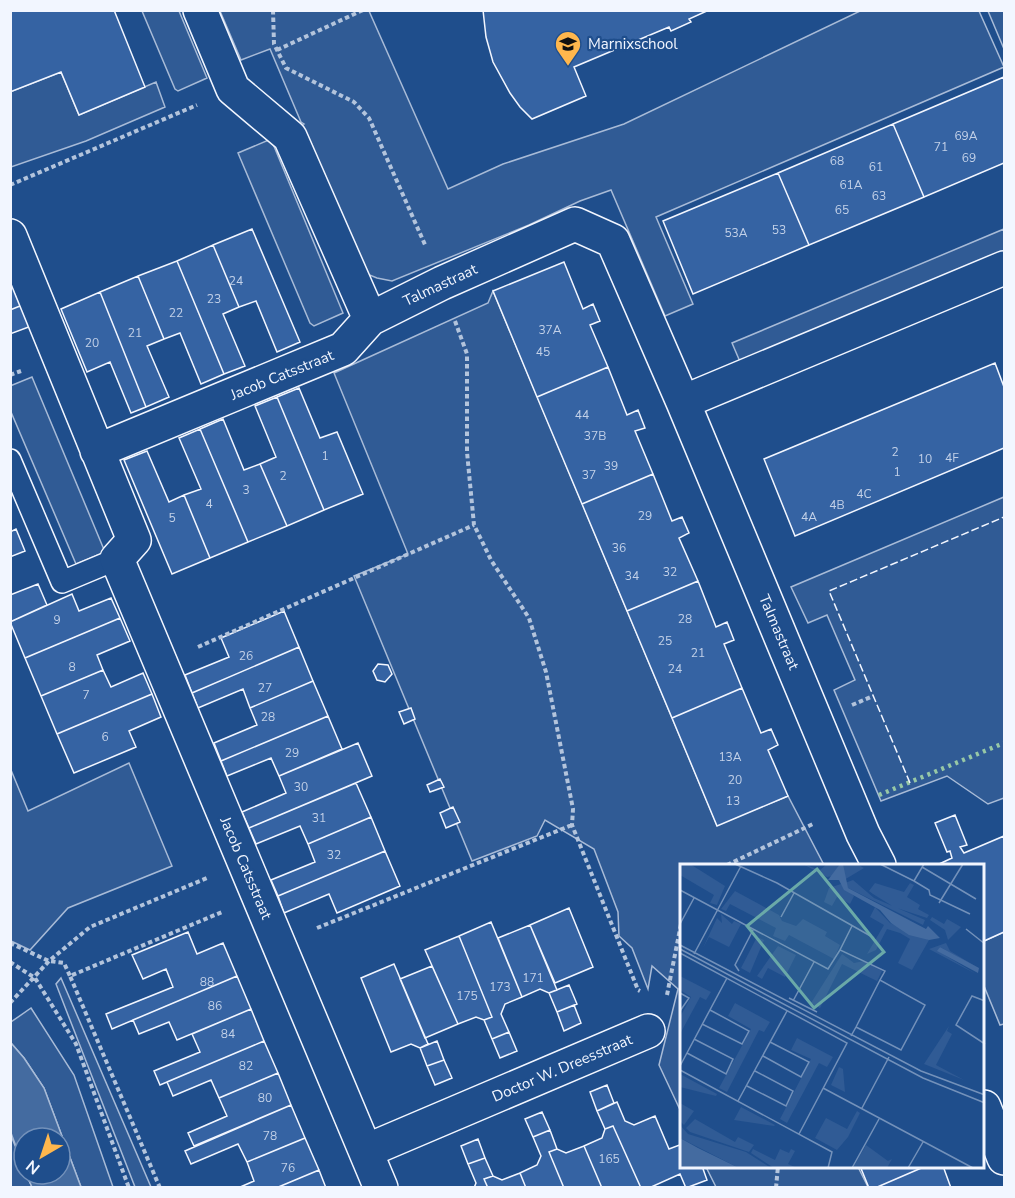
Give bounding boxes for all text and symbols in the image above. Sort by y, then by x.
school or university icon: Marnixschool [553,29,583,67]
place label: Marnixschool [588,34,678,54]
house number: 69A [954,128,978,144]
house number: 71 [934,139,948,155]
house number: 69 [962,150,976,166]
house number: 68 [830,153,844,169]
house number: 61 [869,159,883,175]
house number: 61A [839,177,863,193]
house number: 63 [872,188,886,204]
house number: 65 [835,202,849,218]
house number: 53 [772,222,786,238]
house number: 53A [724,225,748,241]
street label: Talmastraat [400,259,481,311]
house number: 24 [229,273,243,289]
house number: 23 [207,291,221,307]
house number: 22 [169,305,183,321]
house number: 37A [538,322,562,338]
house number: 21 [128,325,142,341]
house number: 20 [85,335,99,351]
house number: 45 [536,344,550,360]
street label: Jacob Catsstraat [226,345,337,405]
house number: 44 [575,407,589,423]
house number: 37B [584,428,606,444]
house number: 2 [891,444,899,460]
house number: 1 [321,448,329,464]
house number: 4F [945,450,959,466]
house number: 10 [918,451,932,467]
house number: 39 [604,458,618,474]
house number: 1 [893,464,901,480]
house number: 37 [582,467,596,483]
house number: 2 [279,468,287,484]
house number: 3 [242,482,250,498]
house number: 4C [856,486,872,502]
house number: 4 [205,496,213,512]
house number: 4B [829,497,845,513]
house number: 29 [638,508,652,524]
house number: 4A [801,509,817,525]
house number: 5 [168,510,176,526]
house number: 36 [612,540,626,556]
house number: 32 [663,564,677,580]
house number: 34 [625,568,639,584]
street label: Talmastraat [754,591,804,673]
house number: 28 [678,611,692,627]
house number: 9 [53,612,61,628]
house number: 25 [658,633,672,649]
house number: 21 [691,645,705,661]
house number: 26 [239,648,253,664]
house number: 8 [68,659,76,675]
house number: 24 [668,661,682,677]
house number: 27 [258,680,272,696]
house number: 7 [82,687,90,703]
house number: 28 [261,709,275,725]
house number: 6 [101,729,109,745]
house number: 29 [285,745,299,761]
house number: 13A [718,749,742,765]
house number: 20 [728,772,742,788]
house number: 30 [294,779,308,795]
house number: 13 [726,793,740,809]
house number: 31 [312,810,326,826]
street label: Jacob Catsstraat [215,813,277,923]
house number: 32 [327,847,341,863]
inset map [680,864,985,1168]
house number: 171 [522,970,544,986]
house number: 88 [200,974,214,990]
house number: 173 [489,979,511,995]
house number: 175 [456,988,478,1004]
house number: 86 [208,998,222,1014]
house number: 84 [221,1026,235,1042]
street label: Doctor W. Dreesstraat [489,1029,636,1107]
house number: 82 [239,1058,253,1074]
house number: 80 [258,1090,272,1106]
north arrow [12,1126,72,1186]
house number: 78 [263,1128,277,1144]
house number: 165 [598,1151,620,1167]
text: N [22,1155,45,1179]
house number: 76 [281,1160,295,1176]

